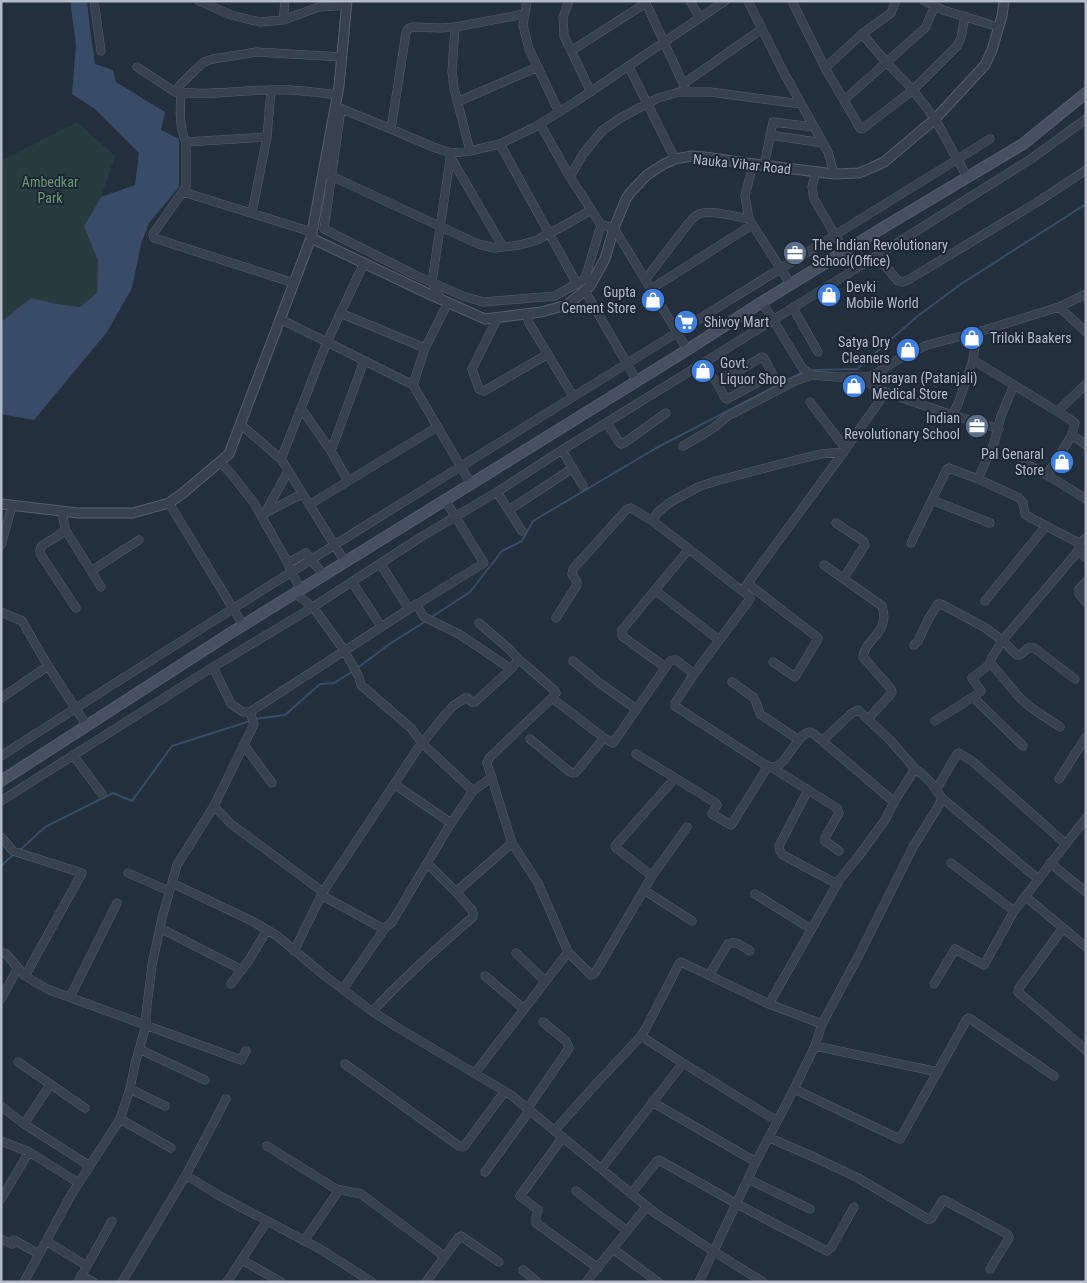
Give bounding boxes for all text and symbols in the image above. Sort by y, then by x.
street label: Nauka Vihar Road [692,151,792,177]
park label: Ambedkar Park [22,174,78,206]
place label: The Indian Revolutionary School(Office) [812,237,948,270]
office icon: The Indian Revolutionary School(Office) [782,240,808,266]
place label: Devki Mobile World [846,279,919,311]
shop icon: Devki Mobile World [816,282,842,308]
place label: Gupta Cement Store [561,284,636,316]
shop icon: Gupta Cement Store [640,287,666,313]
supermarket icon: Shivoy Mart [673,309,699,335]
place label: Shivoy Mart [704,314,769,330]
shop icon: Triloki Baakers [959,325,985,351]
place label: Triloki Baakers [990,330,1072,346]
place label: Satya Dry Cleaners [838,334,890,366]
shop icon: Satya Dry Cleaners [895,337,921,363]
place label: Govt. Liquor Shop [720,355,786,387]
shop icon: Govt. Liquor Shop [690,358,716,384]
place label: Narayan (Patanjali) Medical Store [872,370,978,402]
shop icon: Narayan (Patanjali) Medical Store [841,373,867,399]
place label: Indian Revolutionary School [844,410,960,442]
office icon: Indian Revolutionary School [964,413,990,439]
place label: Pal Genaral Store [981,446,1044,478]
shop icon: Pal Genaral Store [1049,449,1075,475]

